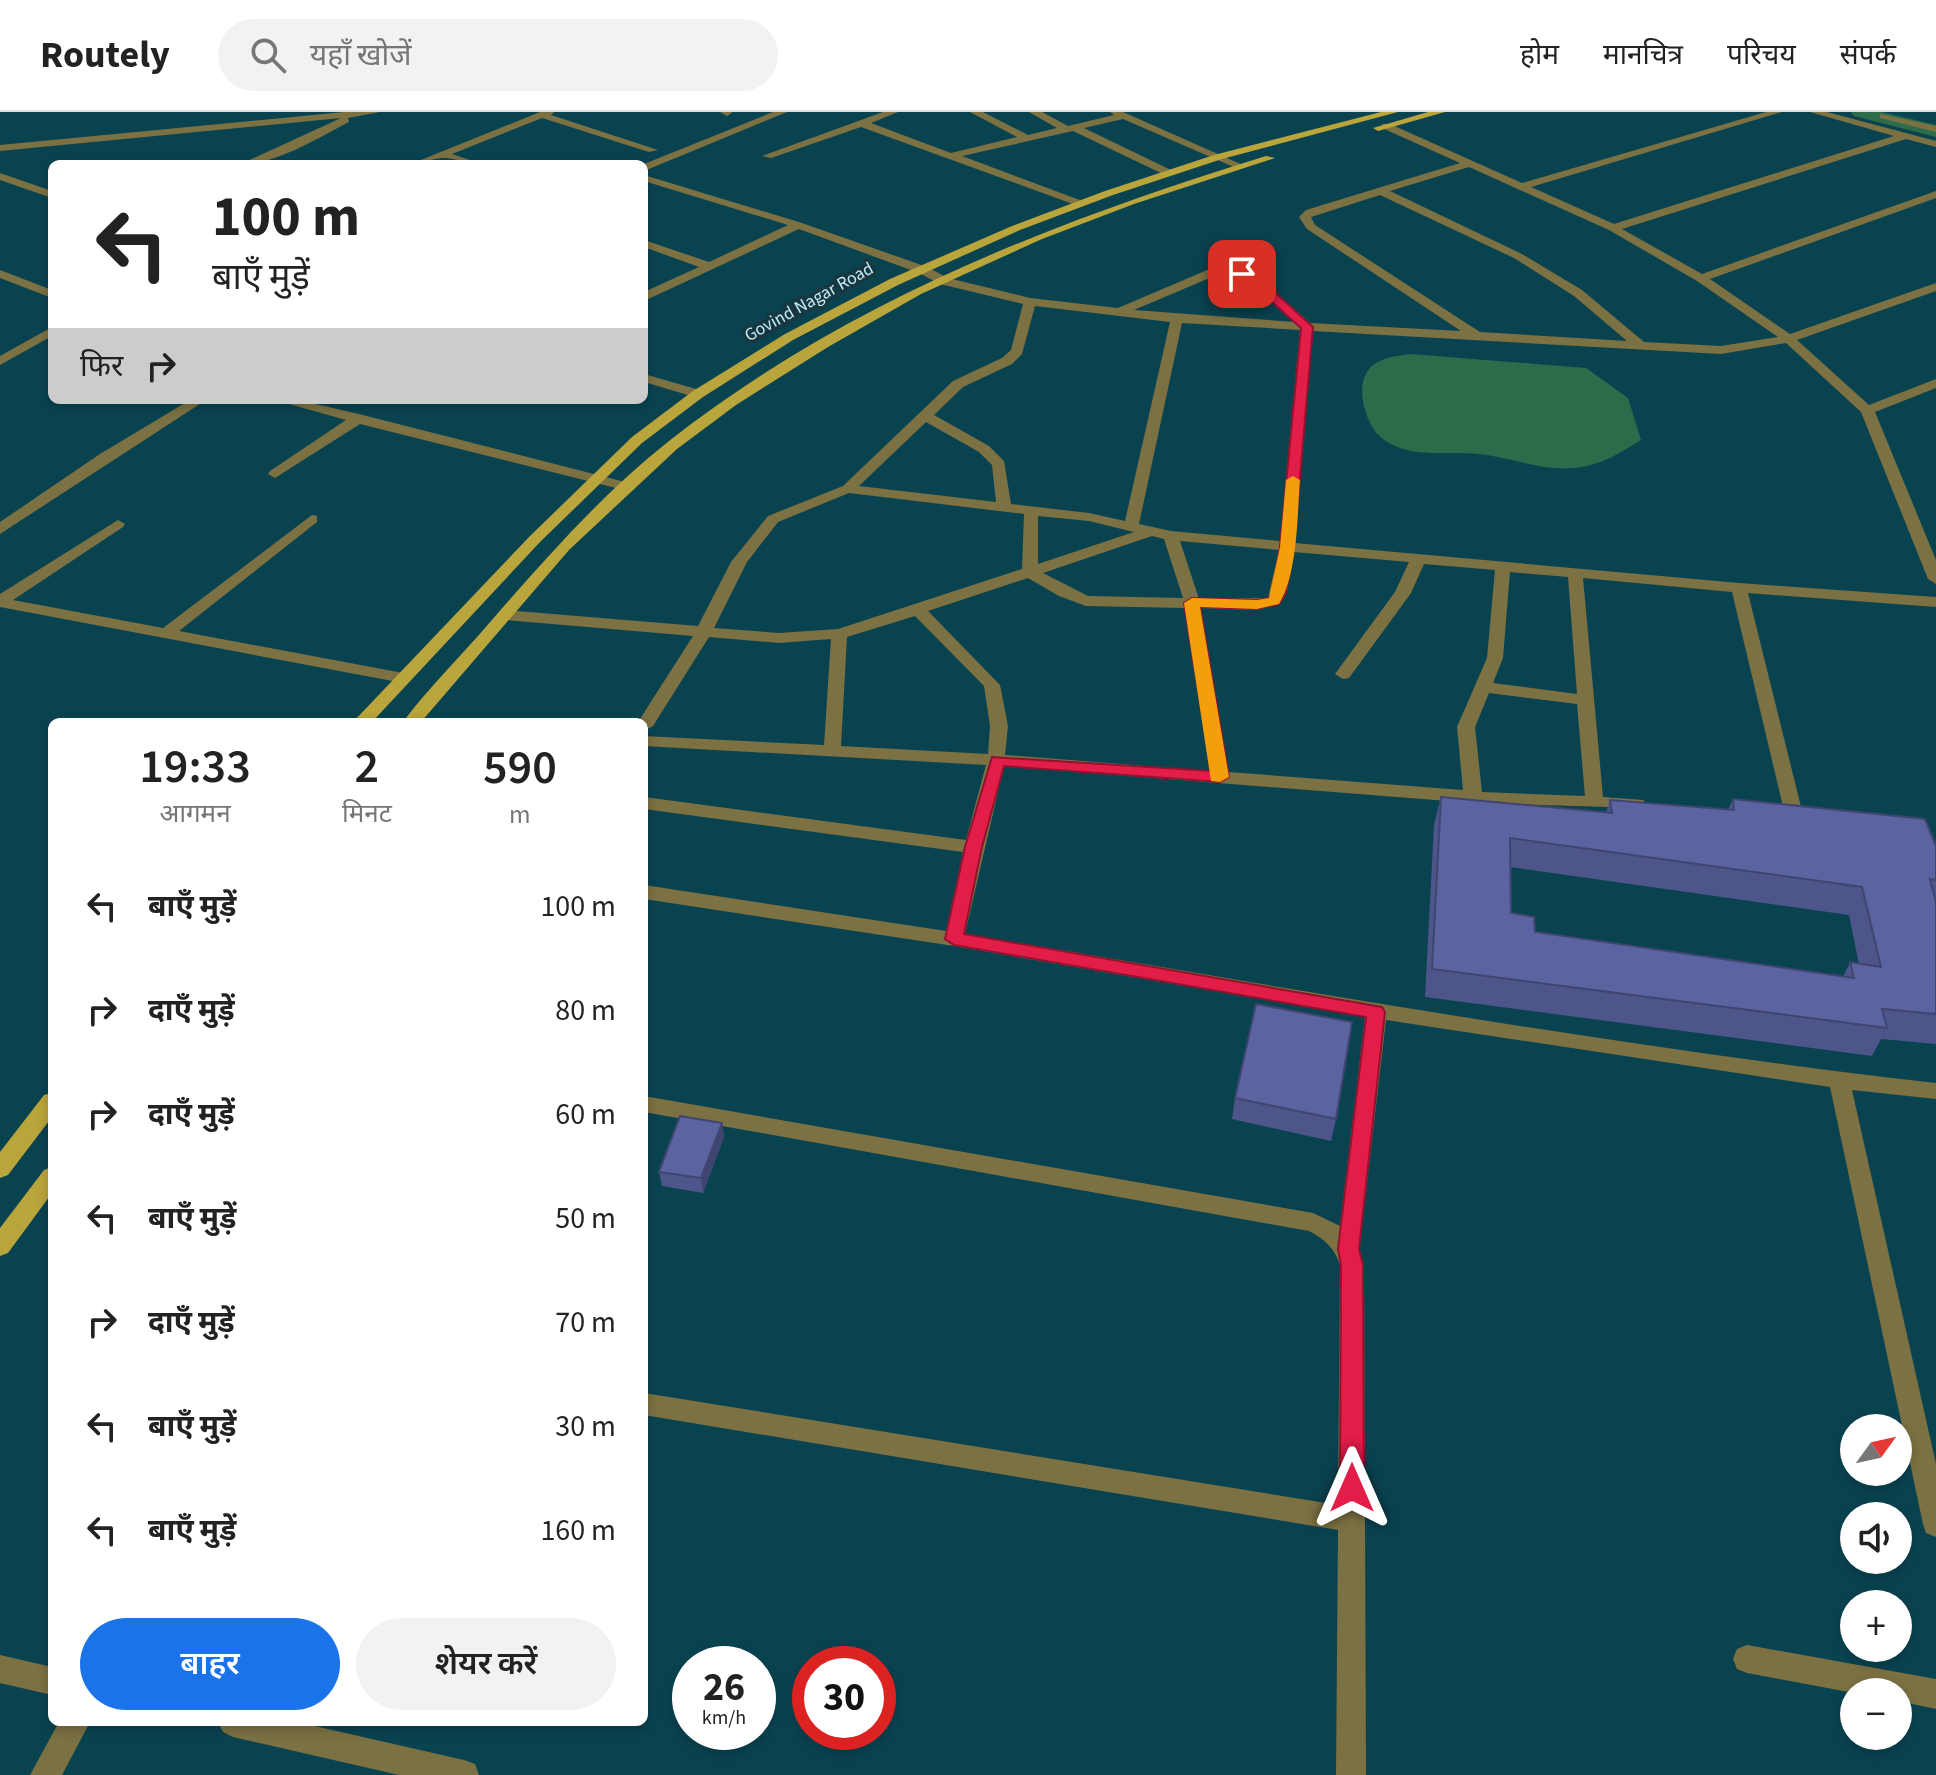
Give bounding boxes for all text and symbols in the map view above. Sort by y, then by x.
search box [218,19,778,91]
text: Routely [40,28,170,82]
icon: search [246,33,290,77]
text: यहाँ खोजें [310,34,411,77]
text: होम [1520,35,1559,75]
text: मानचित्र [1603,35,1683,75]
text: परिचय [1727,35,1796,75]
text: संपर्क [1840,35,1896,75]
text: 100 m [212,178,360,257]
icon: left [80,192,184,296]
pin [1208,240,1276,308]
text: बाएँ मुड़ें [212,252,310,303]
icon: arrive [1220,252,1264,296]
street label: Govind Nagar Road [740,256,878,348]
icon: right [139,344,183,388]
text: फिर [80,345,123,388]
text: 19:33 [139,733,251,801]
text: 2 [355,733,379,801]
text: 590 [483,734,557,802]
text: आगमन [159,795,231,832]
text: मिनट [342,795,392,832]
text: m [509,796,531,833]
icon: left [80,884,124,928]
text: बाएँ मुड़ें [148,885,236,928]
text: 100 m [540,885,616,928]
icon: right [80,988,124,1032]
text: दाएँ मुड़ें [148,989,235,1032]
text: 80 m [555,989,616,1032]
icon: right [80,1092,124,1136]
text: दाएँ मुड़ें [148,1093,235,1136]
text: 60 m [555,1093,616,1136]
icon: left [80,1196,124,1240]
text: बाएँ मुड़ें [148,1197,236,1240]
text: 50 m [555,1197,616,1240]
icon: right [80,1300,124,1344]
text: दाएँ मुड़ें [148,1301,235,1344]
text: 70 m [555,1301,616,1344]
icon: left [80,1404,124,1448]
text: बाएँ मुड़ें [148,1405,236,1448]
text: 30 m [555,1405,616,1448]
north arrow [1840,1414,1912,1486]
map controls [1840,1414,1912,1750]
position arrow [1310,1446,1394,1530]
button: sound [1840,1502,1912,1574]
icon: left [80,1508,124,1552]
text: बाएँ मुड़ें [148,1509,236,1552]
text: 160 m [540,1509,616,1552]
button: + [1840,1590,1912,1662]
button: बाहर [80,1618,340,1710]
button: शेयर करें [356,1618,616,1710]
speed limit sign: 30 [792,1646,896,1750]
text: 26 [703,1659,745,1716]
button: − [1840,1678,1912,1750]
text: km/h [702,1704,746,1732]

